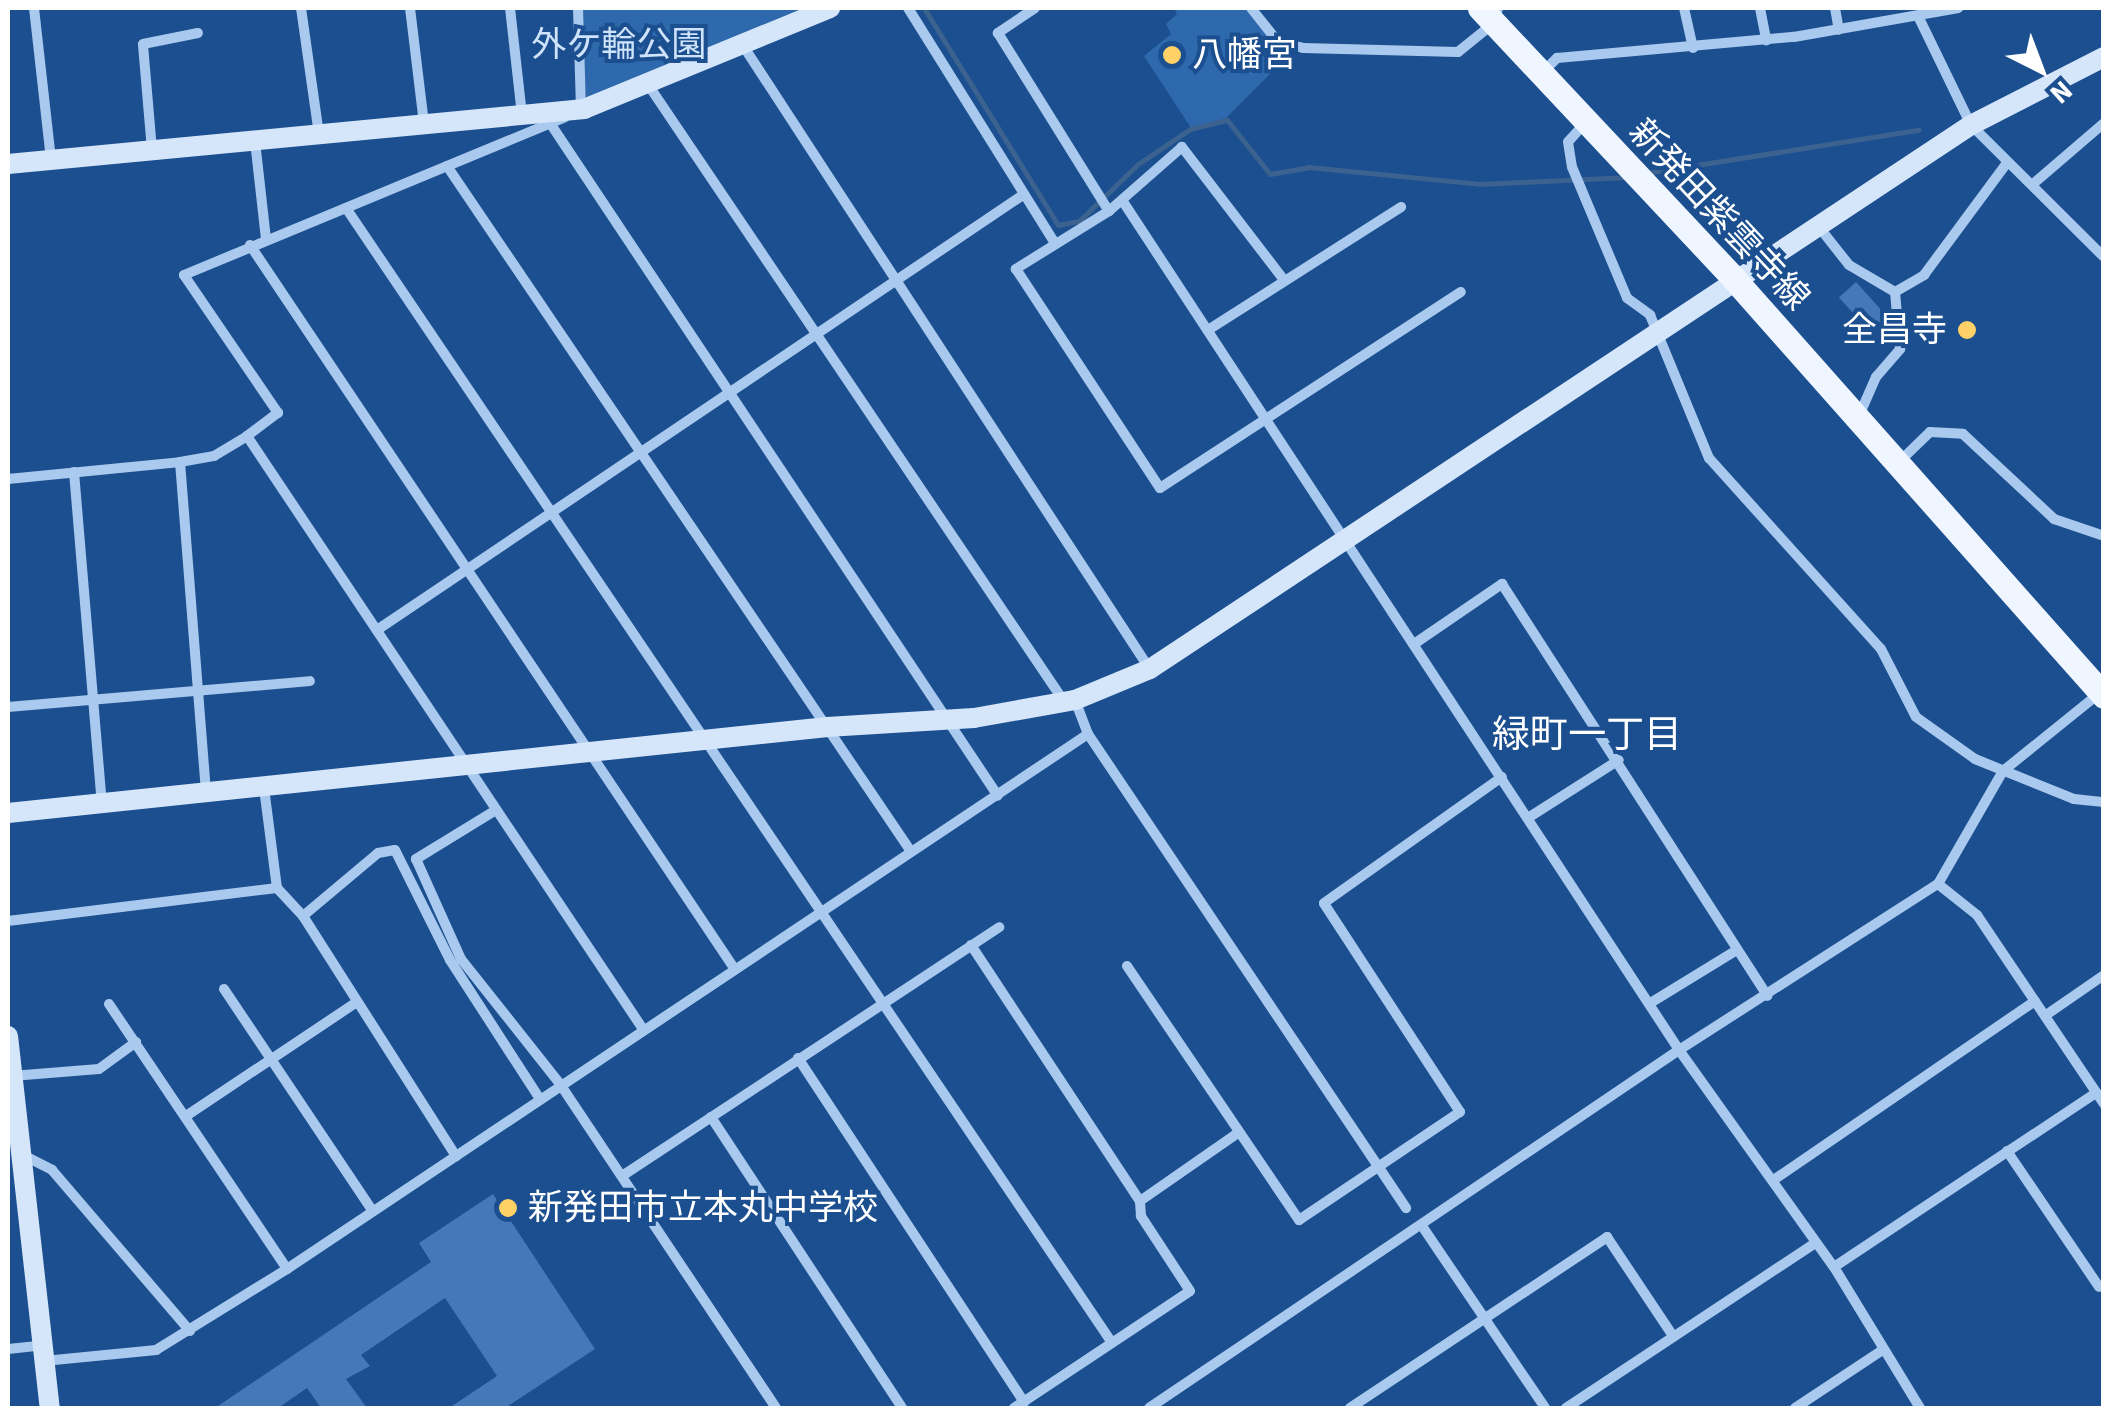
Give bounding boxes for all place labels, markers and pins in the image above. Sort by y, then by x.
place label: 八幡宮 [1192,34,1297,76]
marker: 八幡宮 [1161,44,1183,66]
place label: 全昌寺 [1842,309,1947,351]
marker: 全昌寺 [1956,319,1978,341]
place label: 新発田市立本丸中学校 [528,1187,878,1229]
marker: 新発田市立本丸中学校 [497,1197,519,1219]

